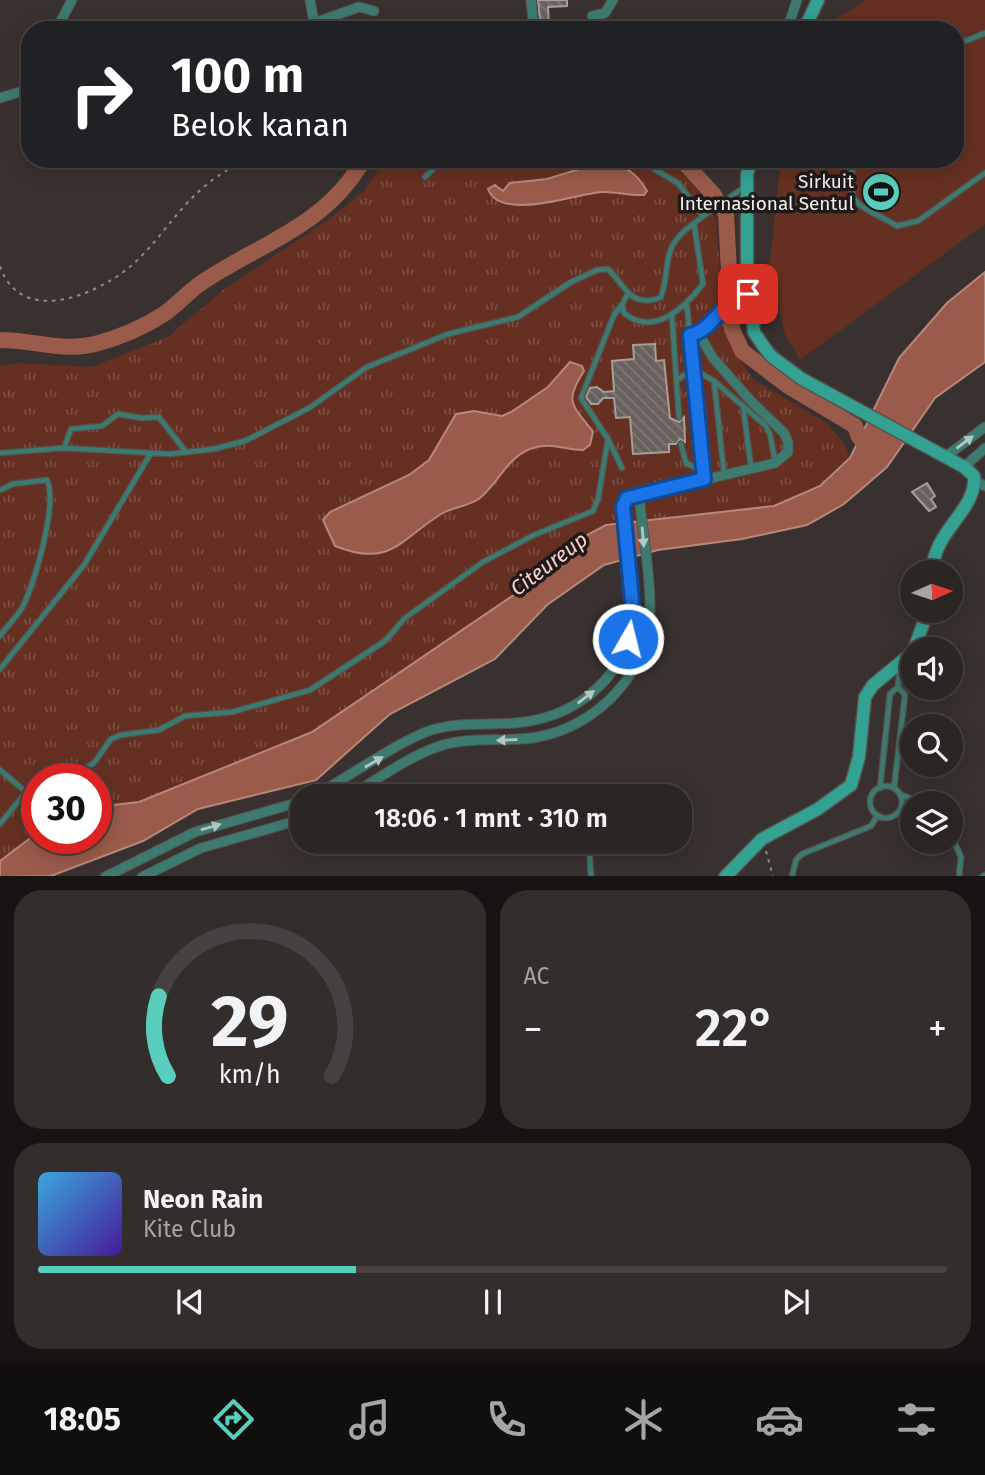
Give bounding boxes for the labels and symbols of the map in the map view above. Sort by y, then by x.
place label: Sirkuit Internasional Sentul [679,170,854,215]
sports icon: Sirkuit Internasional Sentul [860,171,902,213]
pin [718,264,778,324]
one-way arrow [956,436,974,450]
one-way arrow [638,526,649,548]
water label: Citeureup [505,527,593,601]
north arrow [900,560,962,623]
position arrow [591,602,665,676]
one-way arrow [577,690,595,705]
one-way arrow [496,735,518,746]
one-way arrow [364,756,383,768]
speed limit sign: 30 [21,763,112,854]
one-way arrow [201,822,222,832]

